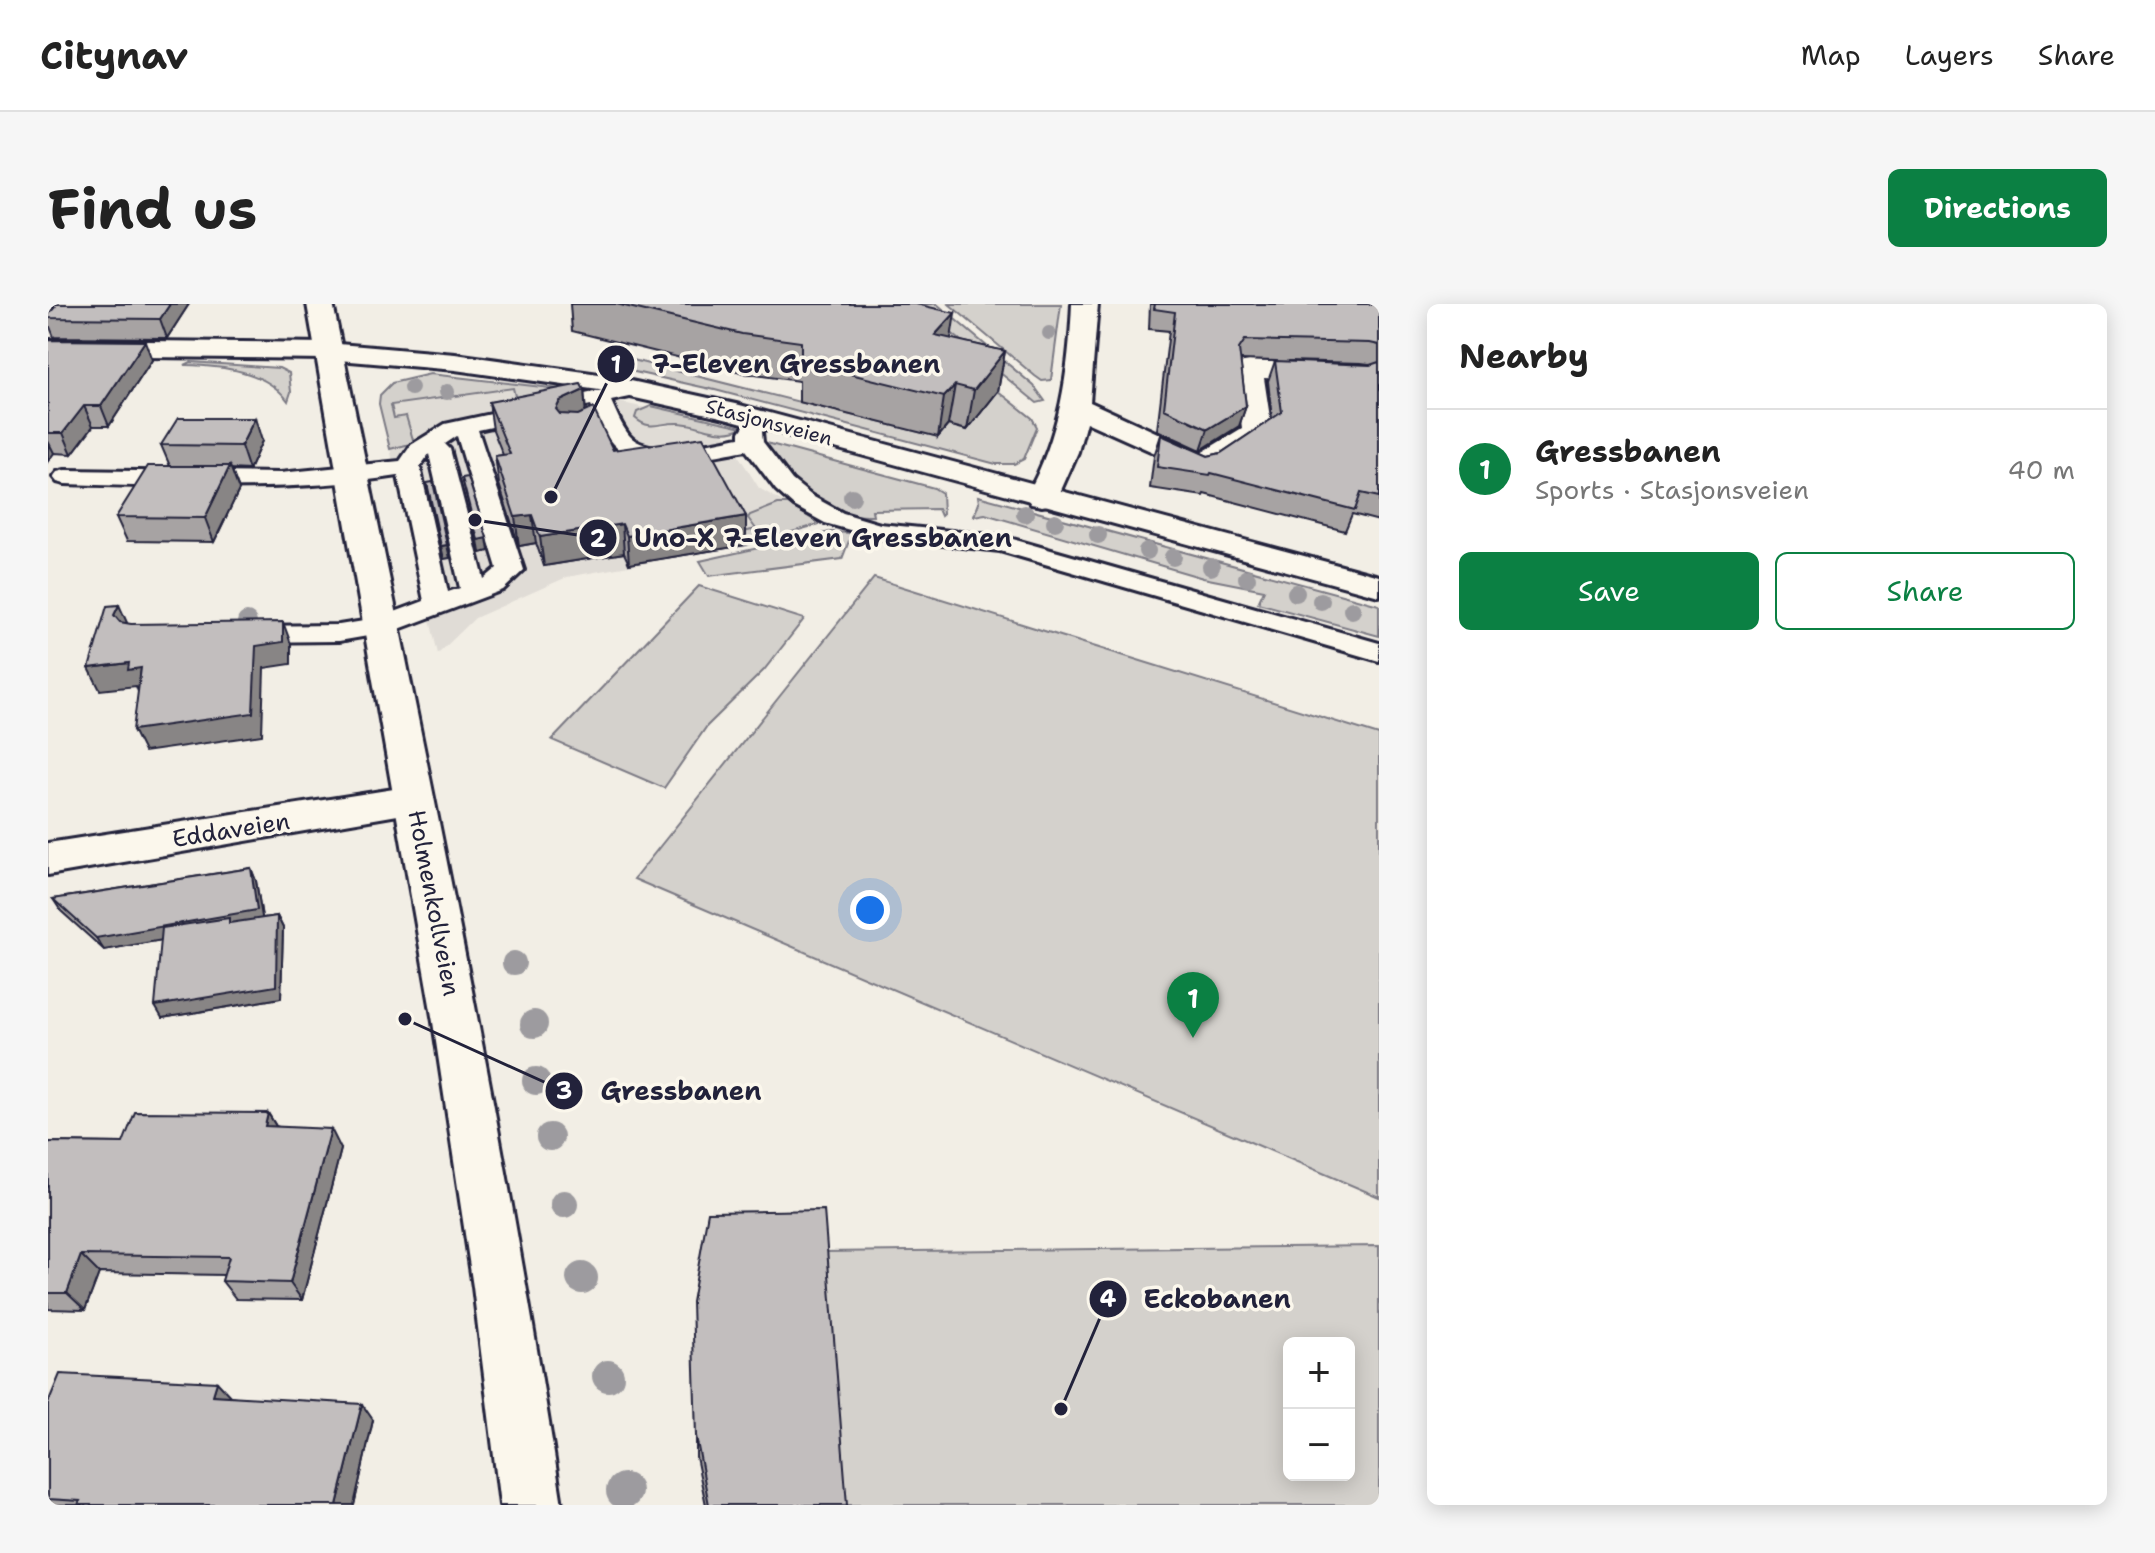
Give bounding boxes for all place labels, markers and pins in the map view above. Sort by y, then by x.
callout: 7-Eleven Gressbanen [596,339,956,389]
callout: Uno-X 7-Eleven Gressbanen [578,513,1028,563]
pin: 1 [1167,972,1219,1038]
callout: Gressbanen [544,1066,777,1116]
callout: Eckobanen [1088,1274,1307,1324]

